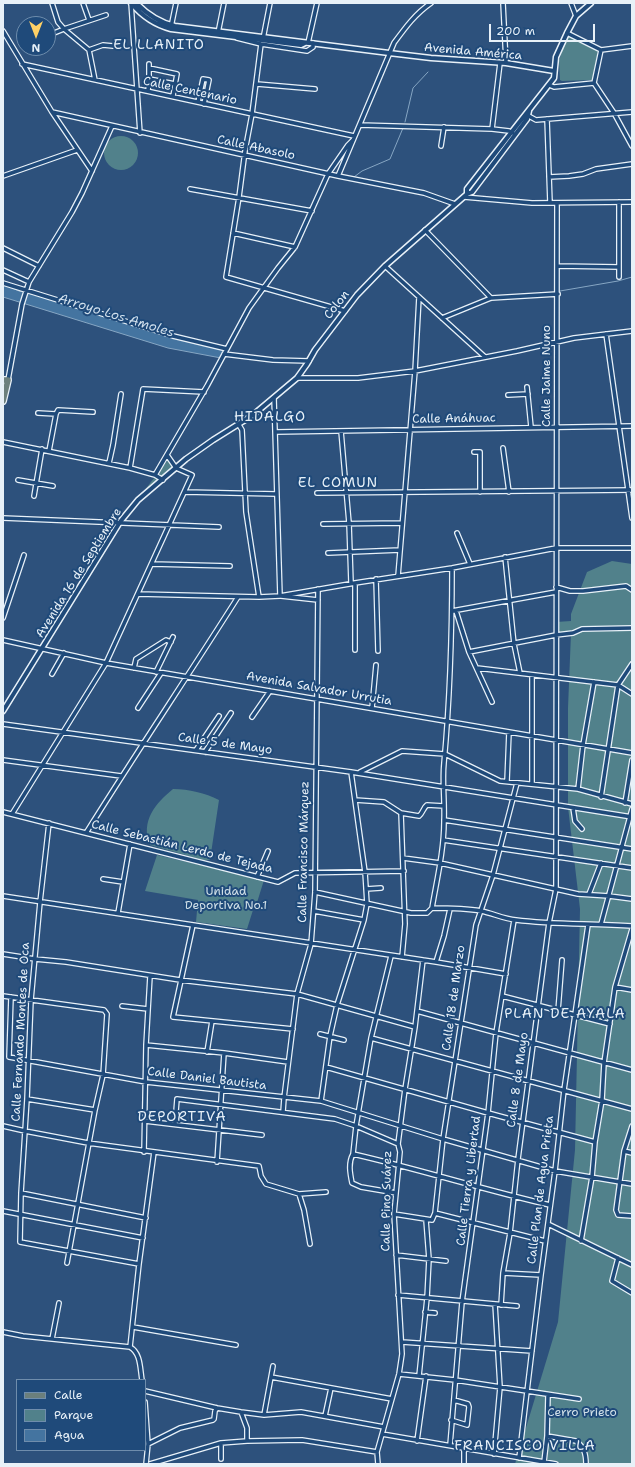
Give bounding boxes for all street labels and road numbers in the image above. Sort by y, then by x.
street label: Avenida América [423,41,523,63]
street label: Calle Centenario [142,74,238,108]
street label: Calle Abasolo [216,133,296,163]
street label: Colon [321,288,353,322]
street label: Calle Jaime Nuno [540,325,554,427]
street label: Calle Anáhuac [412,411,496,427]
street label: Avenida 16 de Septiembre [33,505,125,641]
street label: Avenida Salvador Urrutia [245,669,393,709]
street label: Calle 5 de Mayo [177,730,273,758]
street label: Calle Francisco Márquez [296,781,312,923]
street label: Calle Sebastián Lerdo de Tejada [90,817,274,877]
street label: Calle Fernando Montes de Oca [9,942,33,1122]
street label: Calle 18 de Marzo [439,944,469,1052]
street label: Calle 8 de Mayo [504,1031,532,1129]
street label: Calle Daniel Bautista [147,1065,267,1093]
street label: Calle Tierra y Libertad [454,1115,484,1247]
street label: Calle Plan de Agua Prieta [525,1115,557,1265]
street label: Calle Pino Suárez [379,1151,395,1251]

